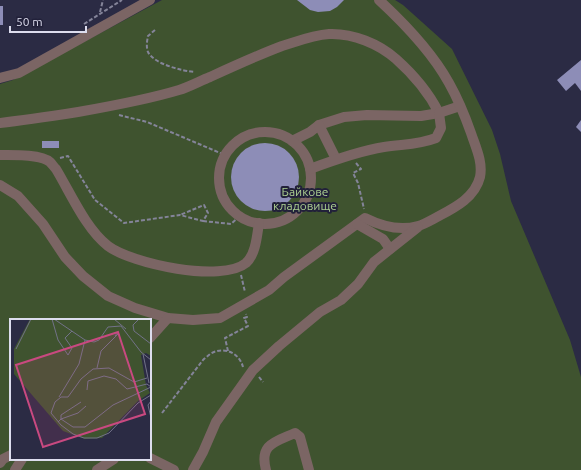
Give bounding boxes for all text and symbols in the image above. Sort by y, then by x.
scale bar [10,8,86,34]
text: 50 m [16,15,43,28]
park label: Байкове кладовище [273,185,337,212]
inset map [10,319,151,460]

